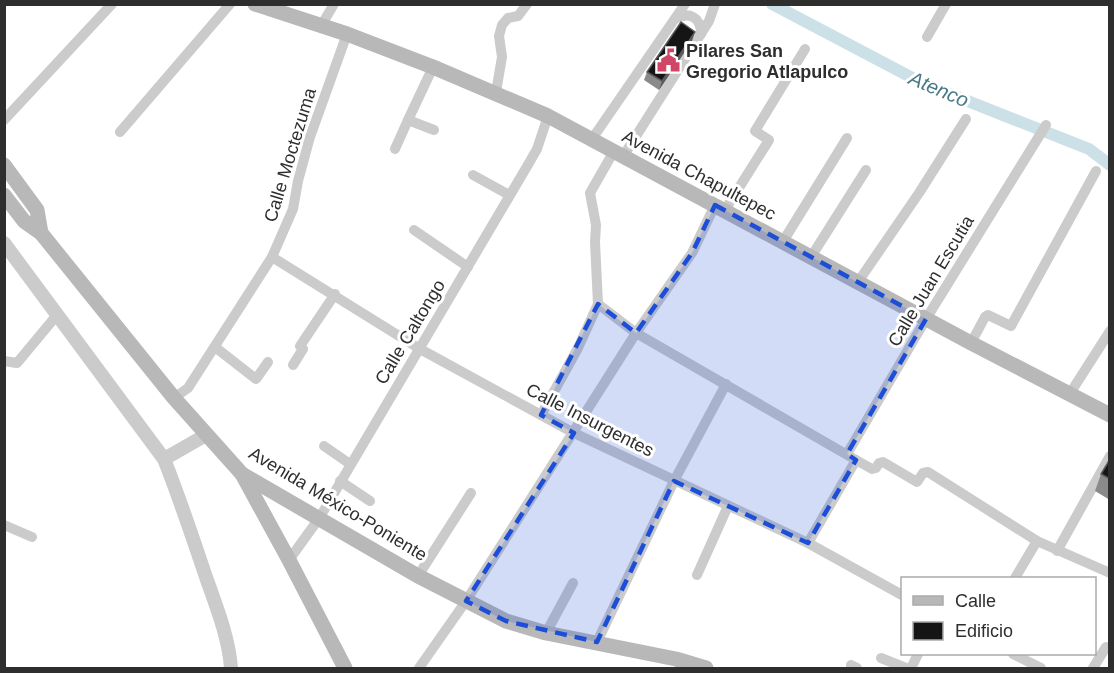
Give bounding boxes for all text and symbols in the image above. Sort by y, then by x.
place label: Pilares San Gregorio Atlapulco [686,41,848,82]
public building icon: Pilares San Gregorio Atlapulco [655,48,681,74]
water label: Atenco [905,66,972,111]
street label: Calle Moctezuma [260,85,320,224]
street label: Avenida Chapultepec [619,126,779,224]
street label: Calle Juan Escutia [884,211,978,350]
street label: Calle Caltongo [371,276,449,388]
street label: Calle Insurgentes [523,379,657,461]
street label: Avenida México-Poniente [246,443,430,565]
legend [901,577,1096,655]
text: Calle [955,591,996,611]
text: Edificio [955,621,1013,641]

